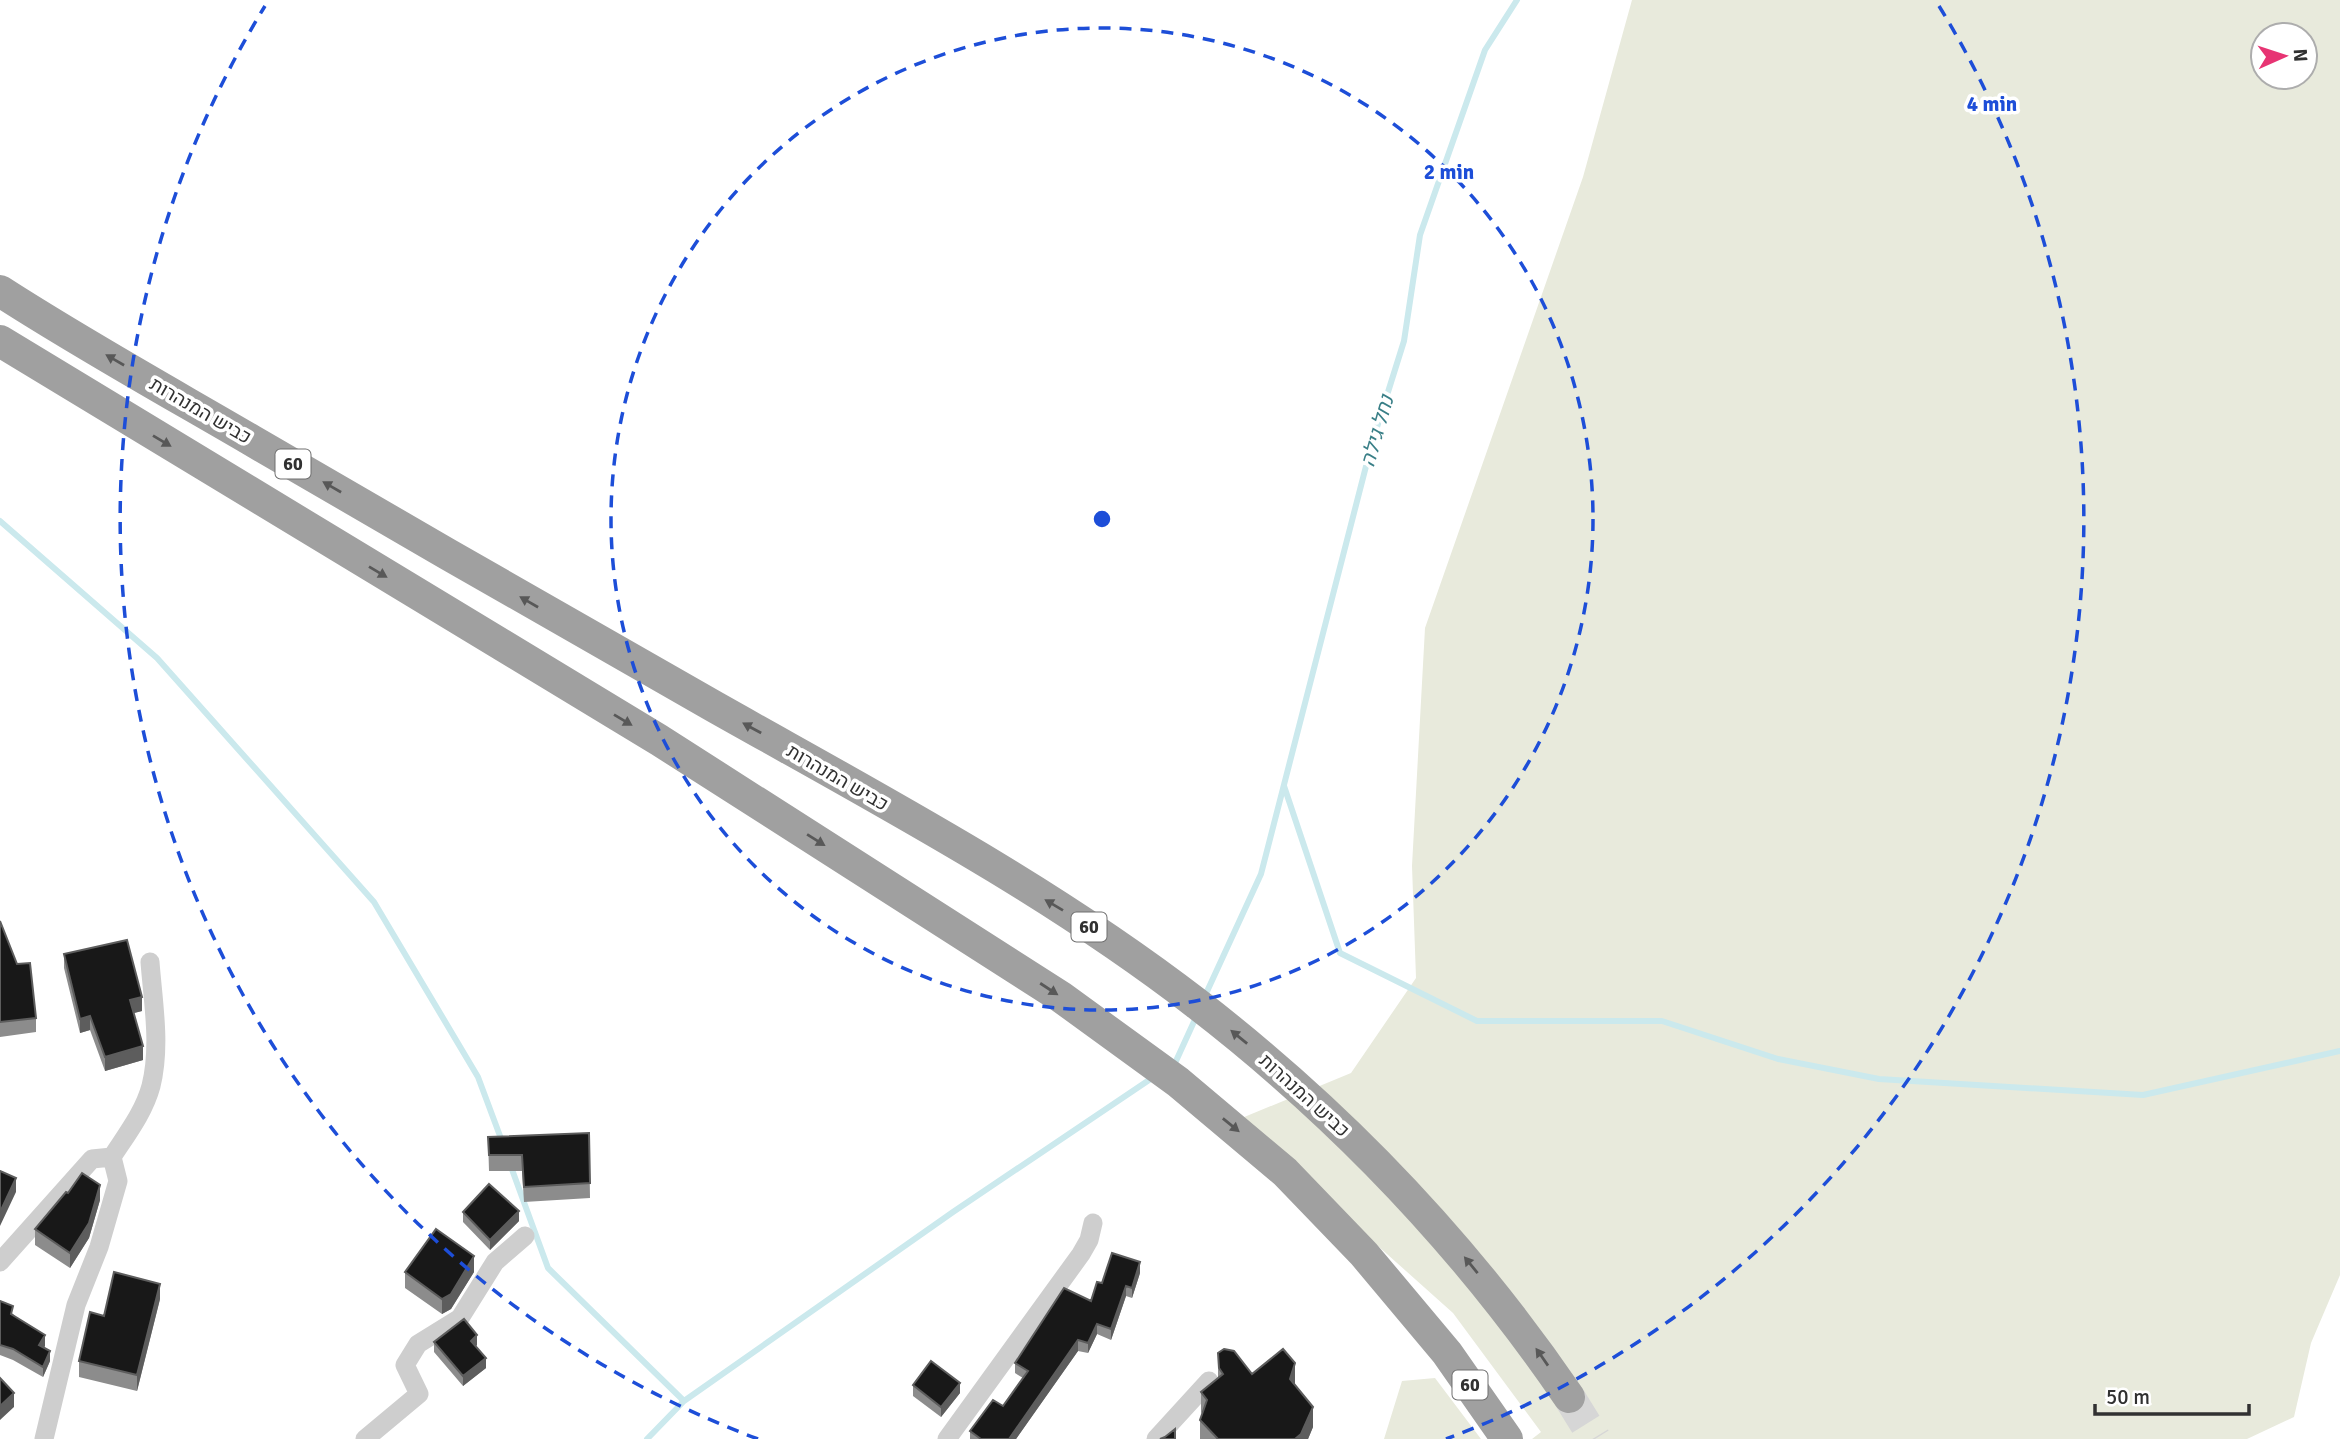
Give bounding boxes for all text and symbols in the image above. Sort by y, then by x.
north arrow [2249,21,2319,91]
text: N [2288,48,2312,62]
text: 4 min [1967,91,2017,117]
text: 2 min [1424,159,1474,185]
one-way arrow [105,354,124,366]
street label: כביש המנהרות [145,372,256,450]
water label: נחל גילה [1354,391,1400,470]
one-way arrow [153,435,172,448]
road number: 60 [276,450,310,478]
one-way arrow [323,481,342,493]
centre of rings [1090,507,1114,531]
one-way arrow [368,565,387,578]
one-way arrow [519,596,538,608]
one-way arrow [614,713,633,726]
one-way arrow [742,722,762,734]
street label: כביש המנהרות [782,739,893,817]
one-way arrow [806,834,826,847]
one-way arrow [1045,898,1064,911]
road number: 60 [1072,912,1106,942]
one-way arrow [1039,983,1059,996]
one-way arrow [1231,1030,1248,1045]
street label: כביש המנהרות [1254,1049,1354,1143]
one-way arrow [1223,1117,1240,1132]
one-way arrow [1464,1256,1479,1273]
one-way arrow [1535,1348,1549,1366]
road number: 60 [1452,1370,1488,1400]
scale bar [2095,1372,2249,1416]
text: 50 m [2106,1384,2150,1410]

